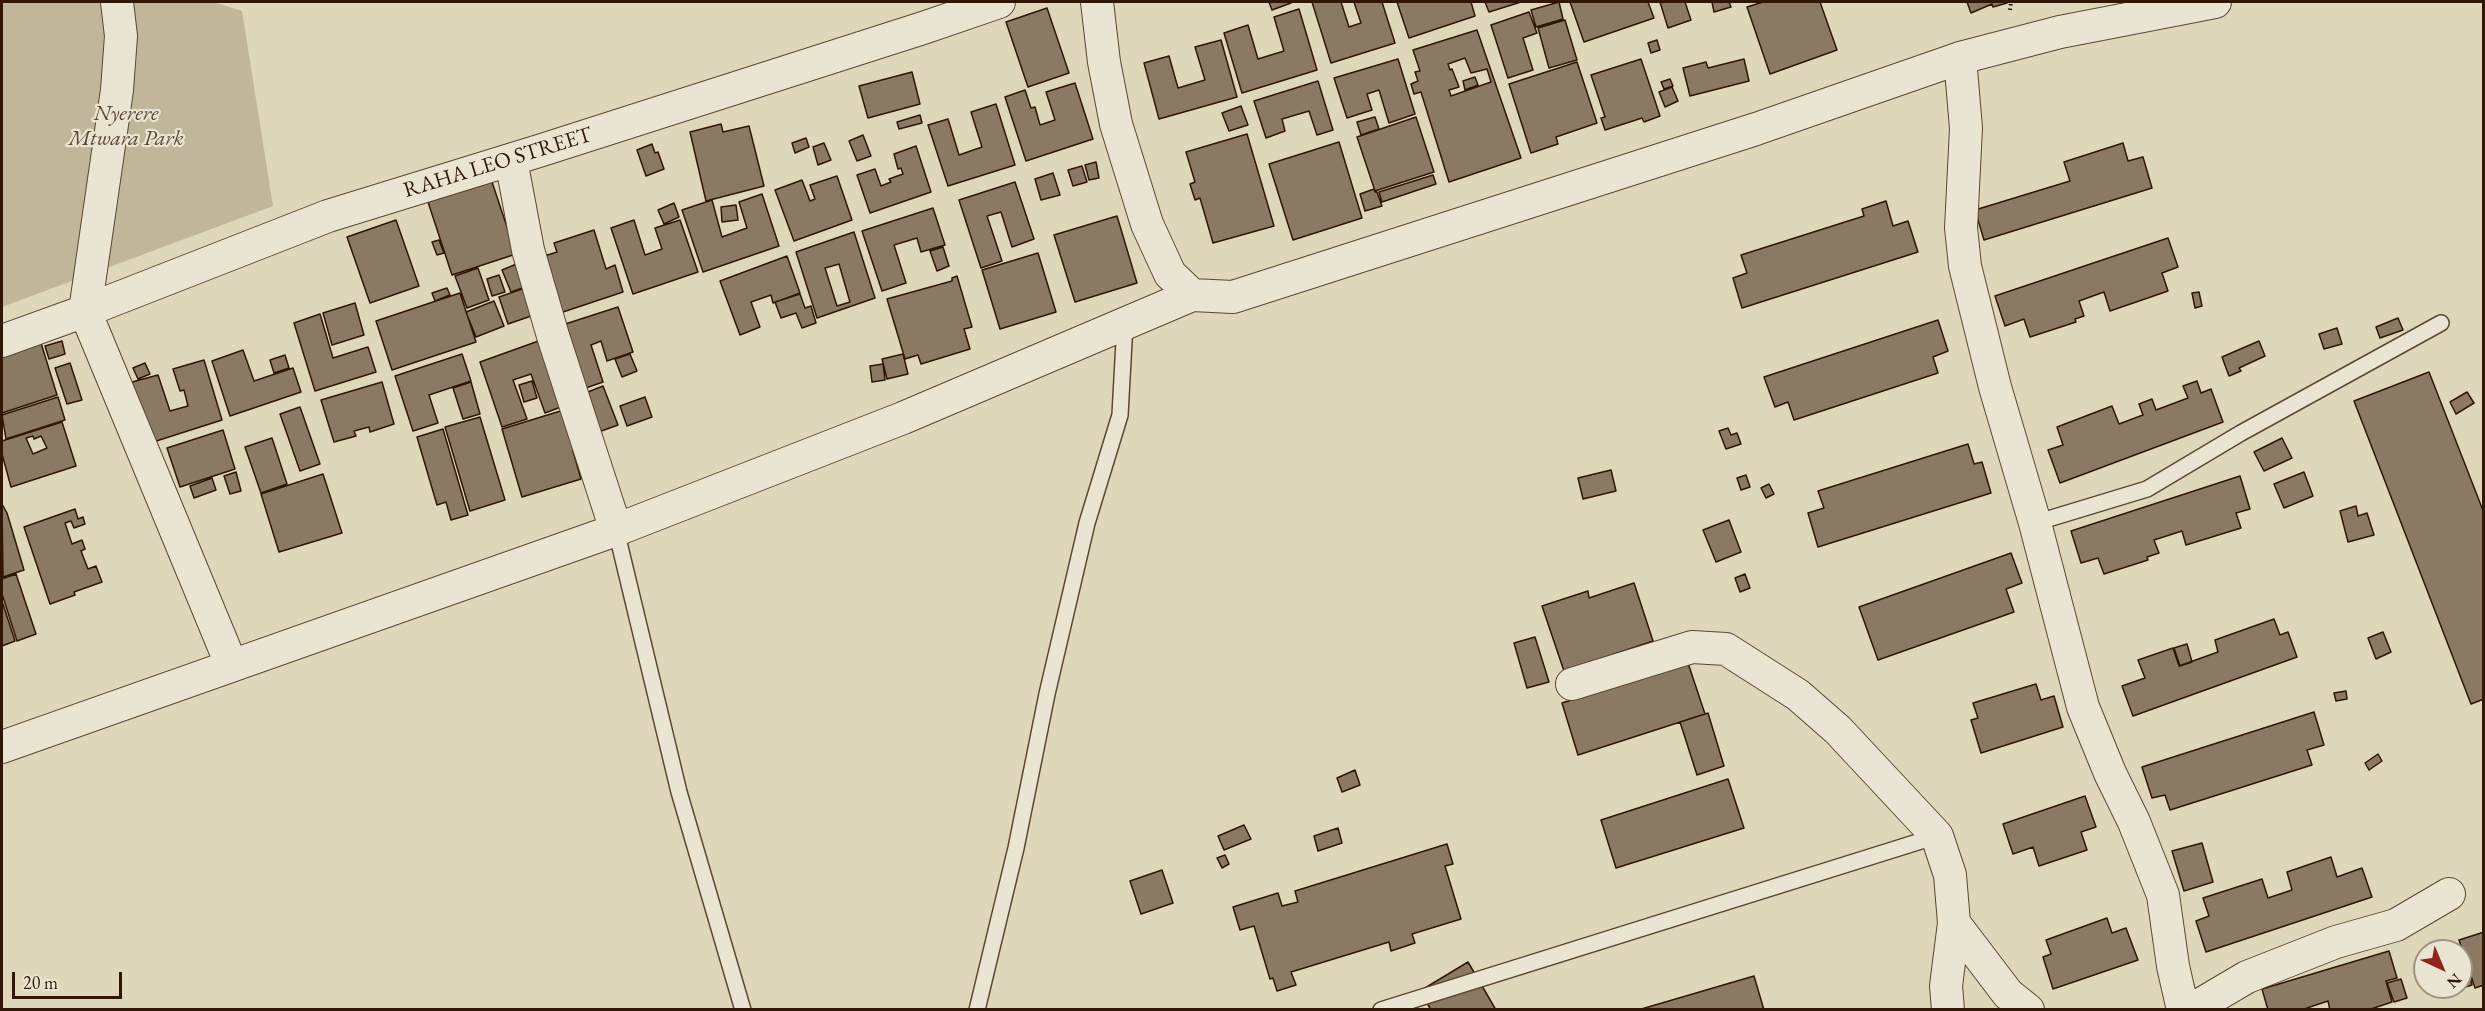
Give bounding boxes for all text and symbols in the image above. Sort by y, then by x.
park label: Nyerere Mtwara Park [68,101,184,152]
street label: RAHA LEO STREET [400,122,596,204]
north arrow [2413,939,2473,999]
scale bar [15,960,124,998]
text: N [2443,969,2466,993]
text: 20 m [23,971,58,994]

